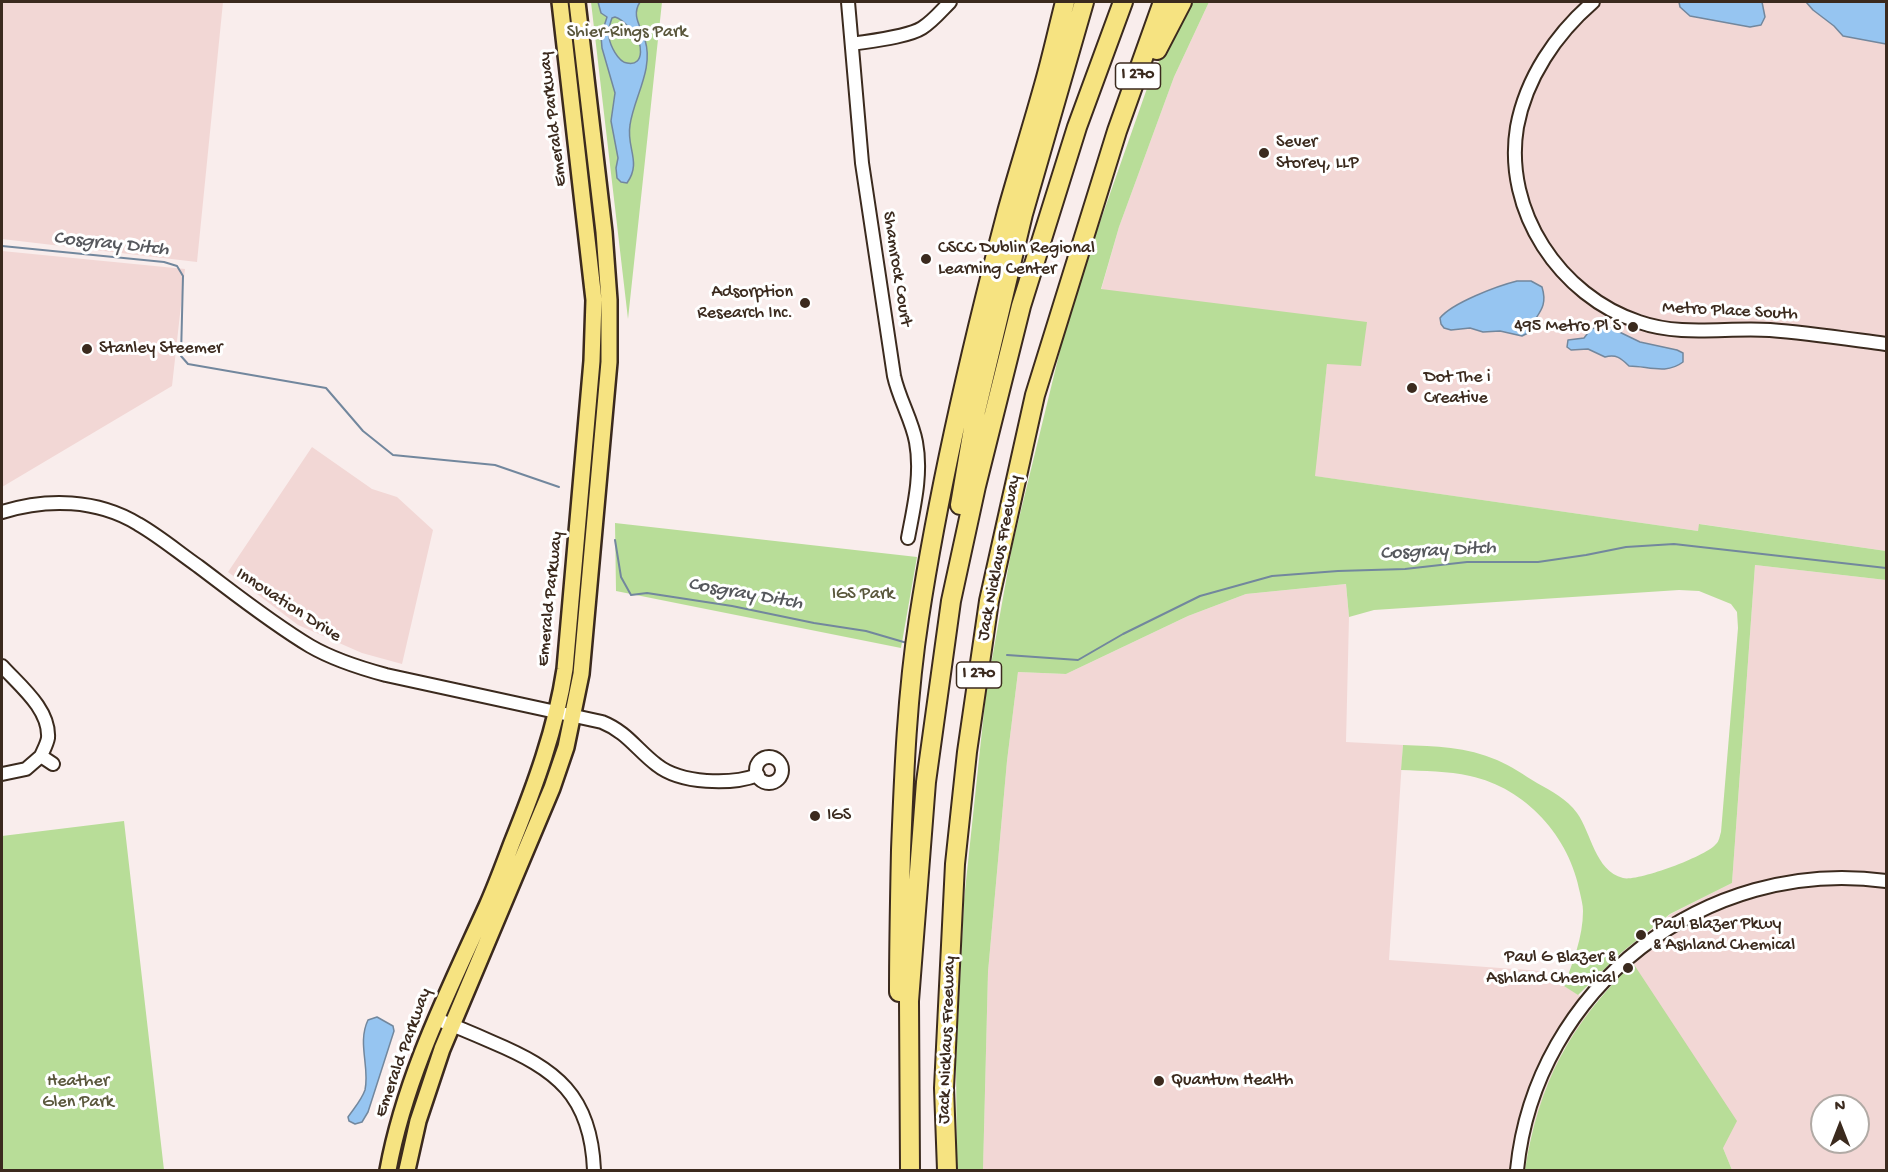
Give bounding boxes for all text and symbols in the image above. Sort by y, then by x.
park label: Shier-Rings Park [567,22,687,44]
street label: Emerald Parkway [535,50,573,188]
road number: I 270 [1116,63,1160,89]
place label: Sever Storey, LLP [1276,132,1359,174]
marker: Sever Storey, LLP [1257,146,1271,160]
street label: Shamrock Court [876,210,916,328]
water label: Cosgray Ditch [52,227,170,263]
place label: CSCC Dublin Regional Learning Center [938,238,1095,280]
marker: CSCC Dublin Regional Learning Center [919,252,933,266]
place label: Adsorption Research Inc. [697,282,793,324]
marker: Adsorption Research Inc. [798,296,812,310]
street label: Metro Place South [1662,298,1798,326]
place label: 495 Metro Pl S [1514,316,1621,338]
marker: 495 Metro Pl S [1626,320,1640,334]
place label: Stanley Steemer [99,338,222,360]
marker: Stanley Steemer [80,342,94,356]
place label: Dot The i Creative [1424,367,1491,410]
marker: Dot The i Creative [1405,381,1419,395]
street label: Jack Nicklaus Freeway [973,473,1027,643]
street label: Emerald Parkway [533,530,569,668]
water label: Cosgray Ditch [1380,537,1496,567]
street label: Innovation Drive [231,564,345,648]
water label: Cosgray Ditch [686,573,804,617]
park label: IGS Park [832,584,894,606]
road number: I 270 [956,662,1002,688]
place label: IGS [827,805,851,827]
marker: IGS [808,809,822,823]
place label: Paul Blazer Pkwy & Ashland Chemical [1653,914,1795,956]
marker: Paul Blazer Pkwy & Ashland Chemical [1634,928,1648,942]
place label: Paul G Blazer & Ashland Chemical [1486,947,1616,990]
street label: Jack Nicklaus Freeway [934,956,962,1124]
marker: Paul G Blazer & Ashland Chemical [1621,961,1635,975]
street label: Emerald Parkway [371,986,437,1120]
place label: Quantum Health [1171,1070,1293,1092]
park label: Heather Glen Park [42,1071,114,1114]
marker: Quantum Health [1152,1074,1166,1088]
north arrow [1810,1094,1870,1154]
text: N [1835,1098,1845,1117]

